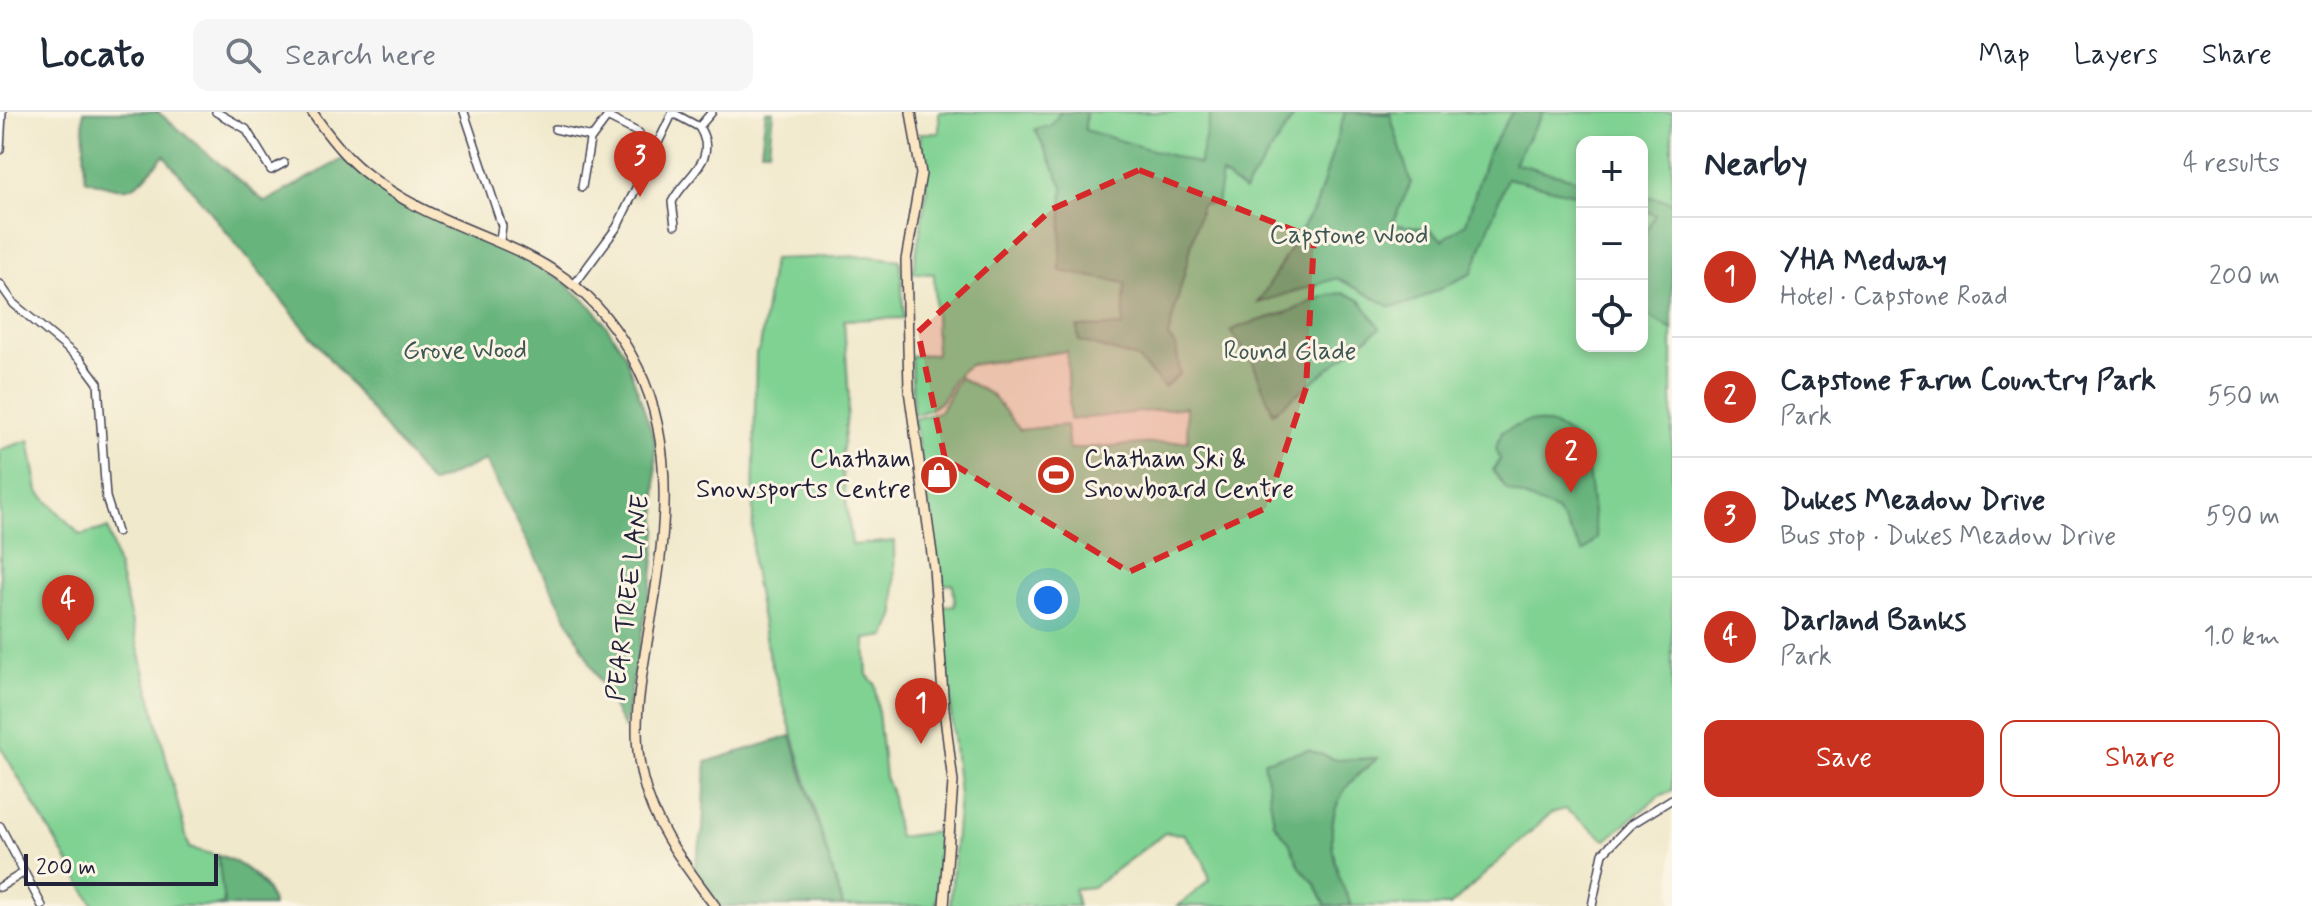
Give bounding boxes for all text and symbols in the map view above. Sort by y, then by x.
search box [193,19,753,91]
text: Locato [40,31,145,80]
icon: search [221,33,265,77]
text: Search here [285,36,436,75]
text: Map [1979,37,2030,74]
text: Layers [2074,37,2158,74]
text: Share [2202,37,2272,74]
pin: 3 [614,131,666,197]
map controls [1576,136,1648,352]
button: + [1576,136,1648,208]
text: Nearby [1704,142,1808,187]
text: 4 results [2183,147,2280,181]
button: − [1576,208,1648,280]
park label: Capstone Wood [1270,219,1428,253]
text: YHA Medway [1780,241,1947,280]
text: 1 [1724,260,1736,294]
text: 200 m [2209,260,2280,294]
button: locate [1576,280,1648,352]
text: Hotel · Capstone Road [1780,280,2008,314]
park label: Grove Wood [403,334,527,368]
park label: Round Glade [1223,335,1357,369]
text: Capstone Farm Country Park [1780,361,2156,400]
text: 2 [1724,380,1736,414]
text: 550 m [2207,380,2280,414]
text: Park [1780,400,1832,434]
pin: 2 [1545,427,1597,493]
place label: Chatham Snowsports Centre [696,443,911,507]
place label: Chatham Ski & Snowboard Centre [1084,443,1294,507]
shop icon: Chatham Snowsports Centre [918,454,960,496]
sports icon: Chatham Ski & Snowboard Centre [1035,454,1077,496]
text: Dukes Meadow Drive [1780,481,2046,520]
street label: PEAR TREE LANE [599,493,659,703]
text: 3 [1724,500,1736,534]
text: 590 m [2206,500,2280,534]
text: Bus stop · Dukes Meadow Drive [1780,520,2116,554]
pin: 4 [42,575,94,641]
your location [1028,580,1068,620]
text: Darland Banks [1780,601,1966,640]
text: 4 [1722,620,1738,654]
text: 1.0 km [2203,620,2280,654]
text: Park [1780,640,1832,674]
pin: 1 [895,678,947,744]
button: Save [1704,720,1984,797]
button: Share [2000,720,2280,797]
scale bar [24,850,218,886]
text: 200 m [36,854,96,882]

